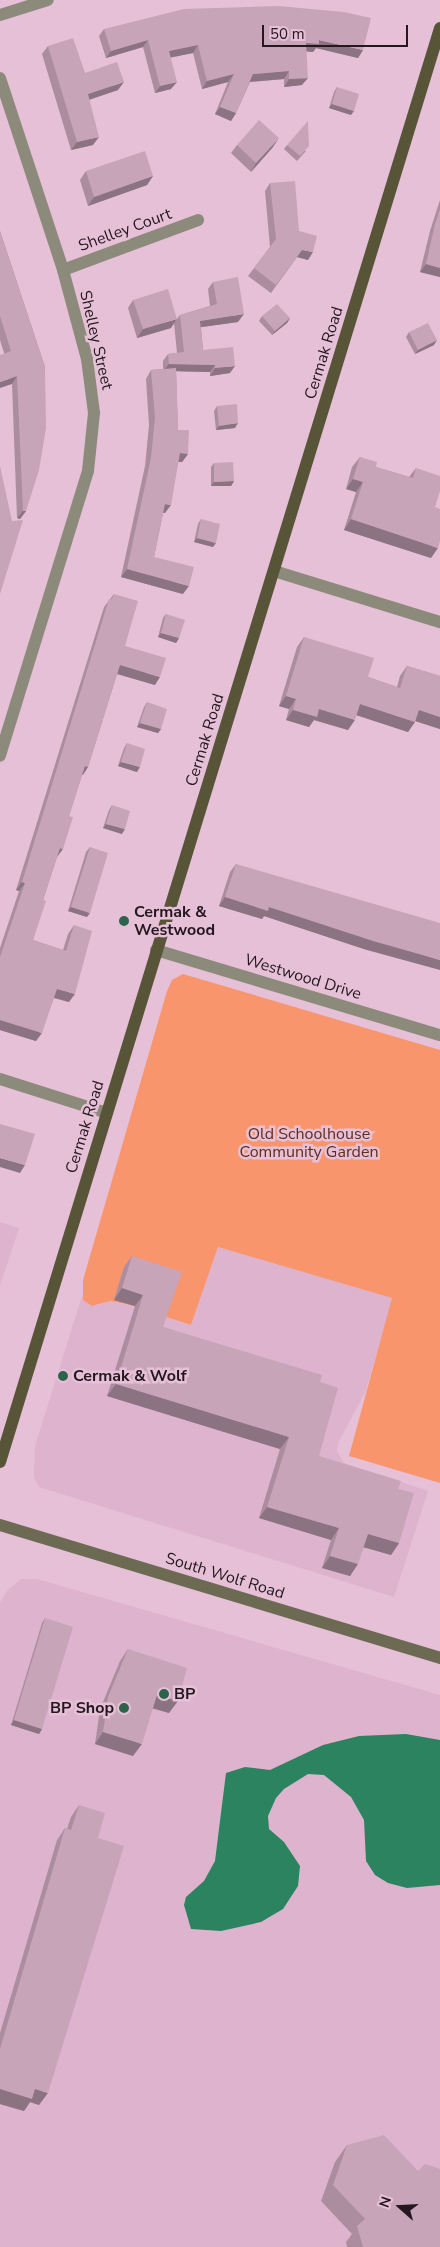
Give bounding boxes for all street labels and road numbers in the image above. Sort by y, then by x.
street label: Shelley Court [76,204,174,256]
street label: Shelley Street [75,289,117,391]
street label: Cermak Road [301,304,347,402]
street label: Cermak Road [182,691,228,789]
street label: Westwood Drive [242,950,364,1004]
street label: Cermak Road [62,1078,108,1176]
street label: South Wolf Road [163,1549,287,1603]

